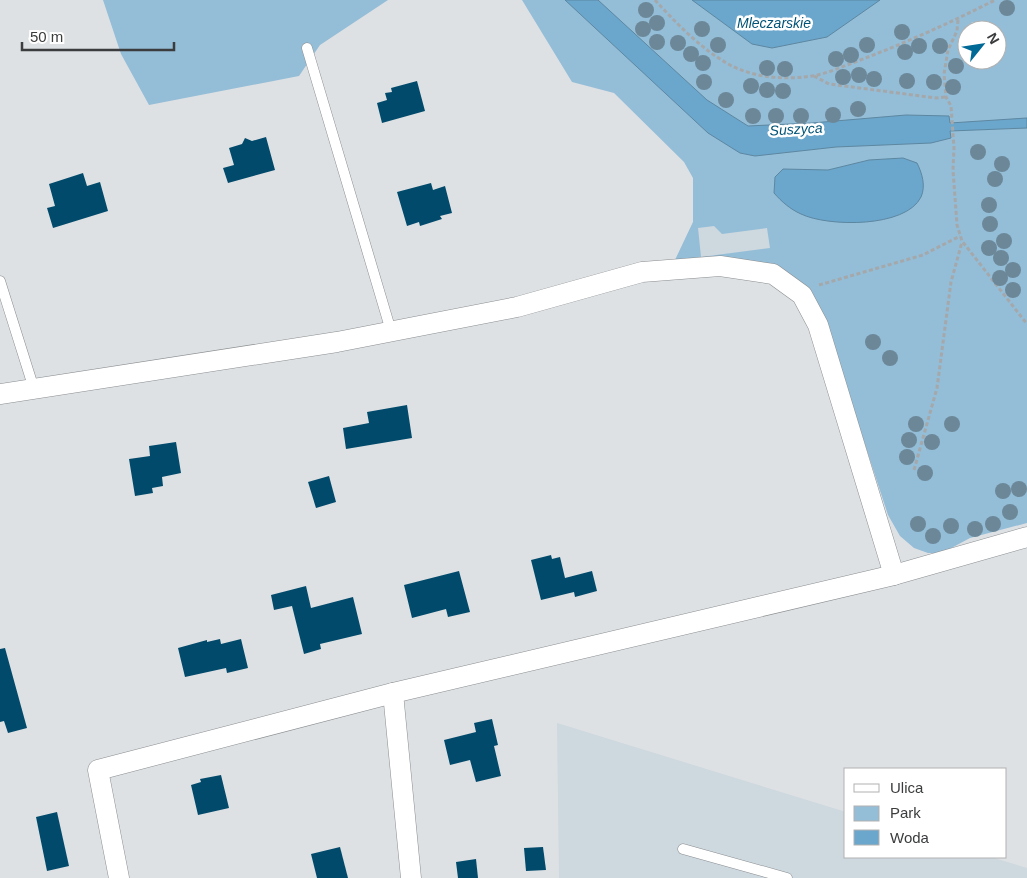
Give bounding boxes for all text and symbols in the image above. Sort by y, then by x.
water label: Mleczarskie [737,15,811,31]
scale bar [22,20,175,52]
north arrow [957,20,1007,70]
text: 50 m [30,28,63,45]
text: N [984,30,1003,47]
water label: Suszyca [769,120,823,138]
legend [844,768,1007,858]
text: Ulica [890,779,924,796]
text: Park [890,804,921,821]
text: Woda [890,829,930,846]

